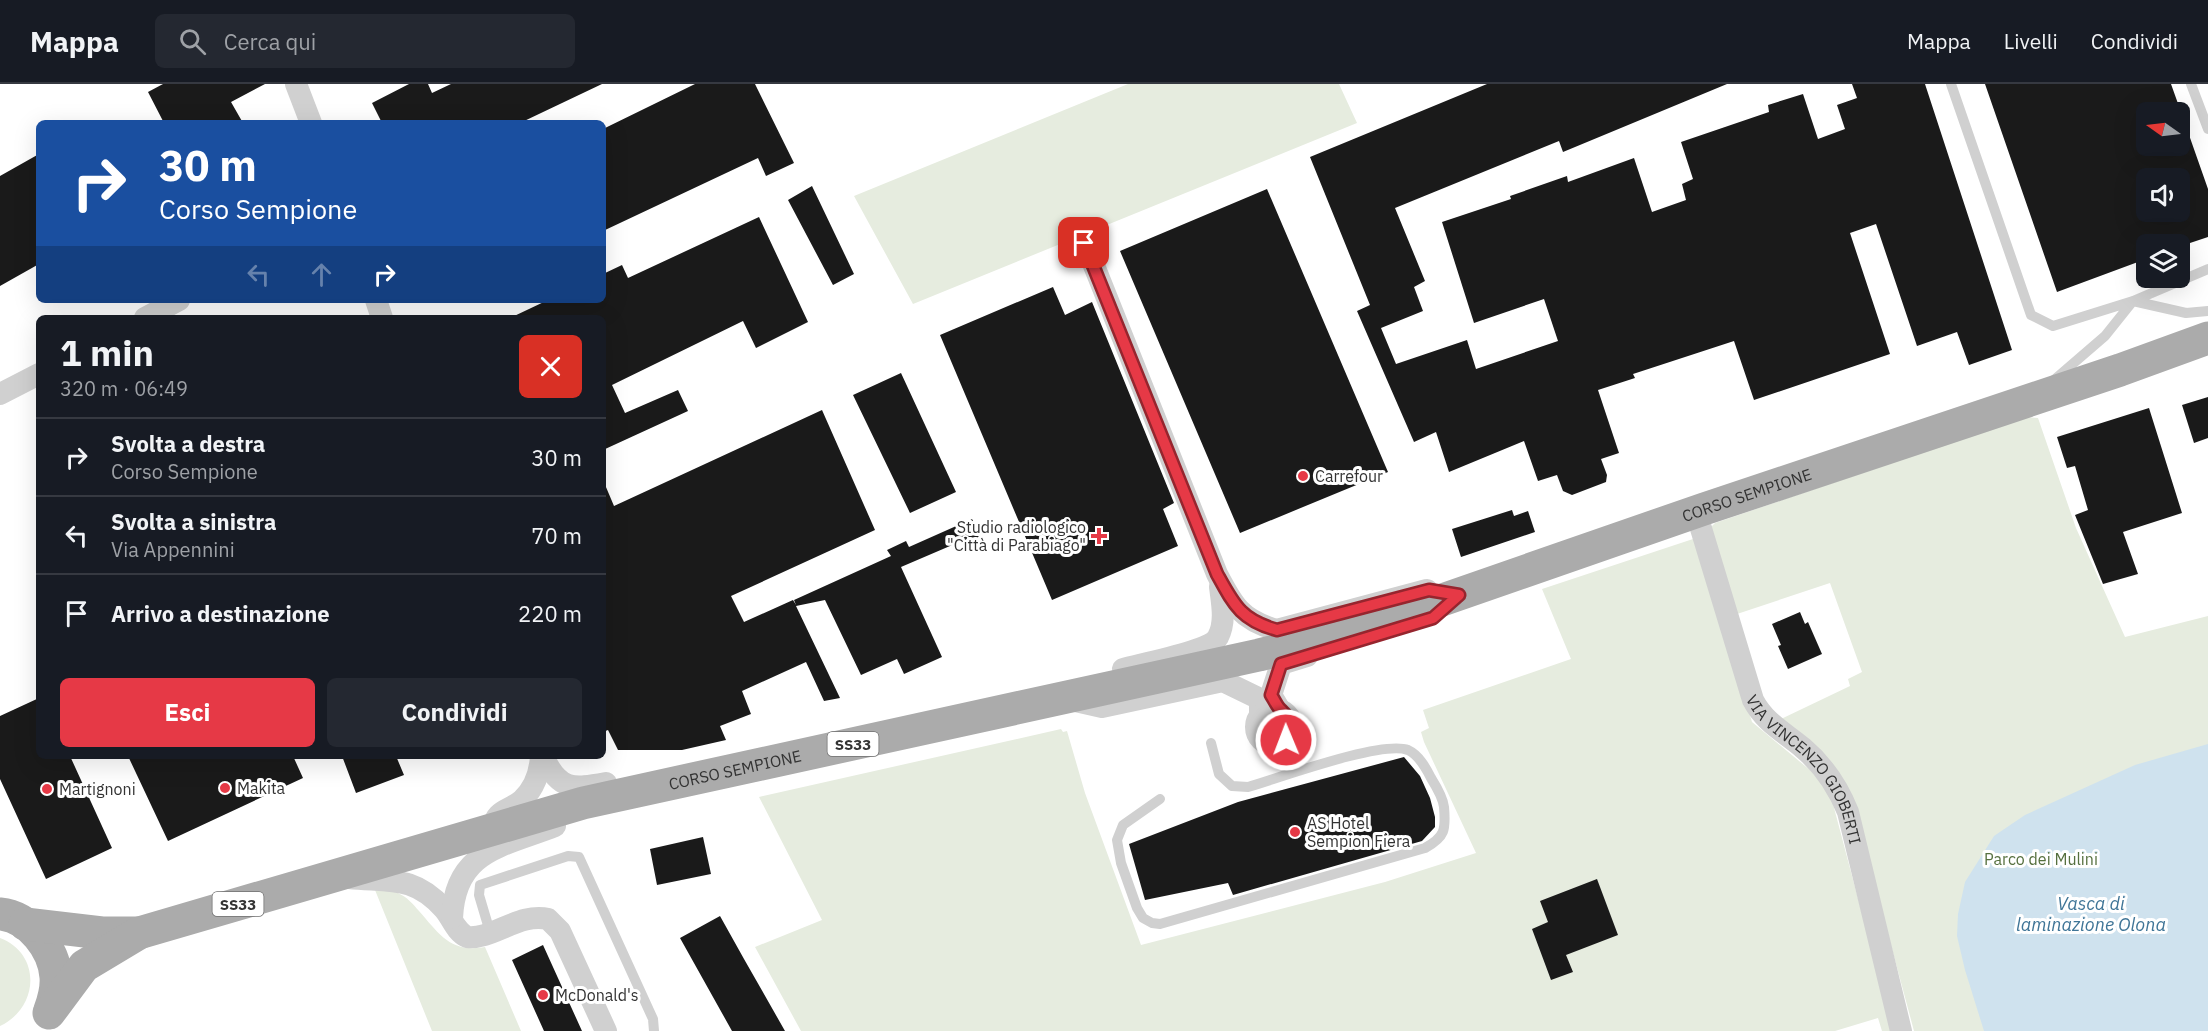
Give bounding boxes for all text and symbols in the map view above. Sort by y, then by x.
search box [155,14,575,68]
text: Mappa [30,23,119,60]
icon: search [176,25,209,58]
text: Cerca qui [224,27,316,56]
text: Mappa [1907,27,1971,55]
text: Livelli [2004,27,2058,55]
text: Condividi [2091,27,2178,55]
north arrow [2136,102,2190,156]
map controls [2136,102,2190,288]
text: 30 m [159,138,257,193]
icon: right [60,144,138,222]
button: sound [2136,168,2190,222]
text: Corso Sempione [159,191,357,226]
pin [1058,217,1109,268]
icon: arrive [1067,226,1100,259]
button: layers [2136,234,2190,288]
icon: left [242,258,275,291]
icon: ahead [305,258,338,291]
icon: right [368,258,401,291]
text: 1 min [60,329,154,376]
button: close [519,335,582,398]
text: 320 m · 06:49 [60,375,188,402]
text: Svolta a destra [111,429,265,458]
icon: right [60,441,93,474]
text: 30 m [531,443,582,472]
text: Corso Sempione [111,458,258,485]
street label: CORSO SEMPIONE [1679,464,1814,526]
place label: Carrefour [1315,466,1383,486]
marker: Carrefour [1296,469,1310,483]
text: Svolta a sinistra [111,507,276,536]
place label: Studio radiologico "Città di Parabiago" [947,517,1086,555]
icon: left [60,519,93,552]
text: 70 m [531,521,582,550]
marker: Studio radiologico "Città di Parabiago" [1090,527,1108,545]
text: Via Appennini [111,536,235,563]
icon: arrive [60,597,93,630]
text: Arrivo a destinazione [111,599,330,628]
text: 220 m [518,599,582,628]
button: Esci [60,678,315,747]
button: Condividi [327,678,582,747]
street label: VIA VINCENZO GIOBERTI [1742,691,1865,846]
position arrow [1254,708,1318,772]
road number: SS33 [828,732,878,756]
street label: CORSO SEMPIONE [667,745,803,794]
place label: Makita [237,778,286,798]
place label: Martignoni [59,779,136,799]
marker: Makita [218,781,232,795]
marker: Martignoni [40,782,54,796]
place label: AS Hotel Sempion Fiera [1307,813,1411,851]
marker: AS Hotel Sempion Fiera [1288,825,1302,839]
park label: Parco dei Mulini [1984,849,2098,869]
road number: SS33 [212,892,264,916]
water label: Vasca di laminazione Olona [2016,892,2166,936]
place label: McDonald's [555,985,639,1005]
marker: McDonald's [536,988,550,1002]

